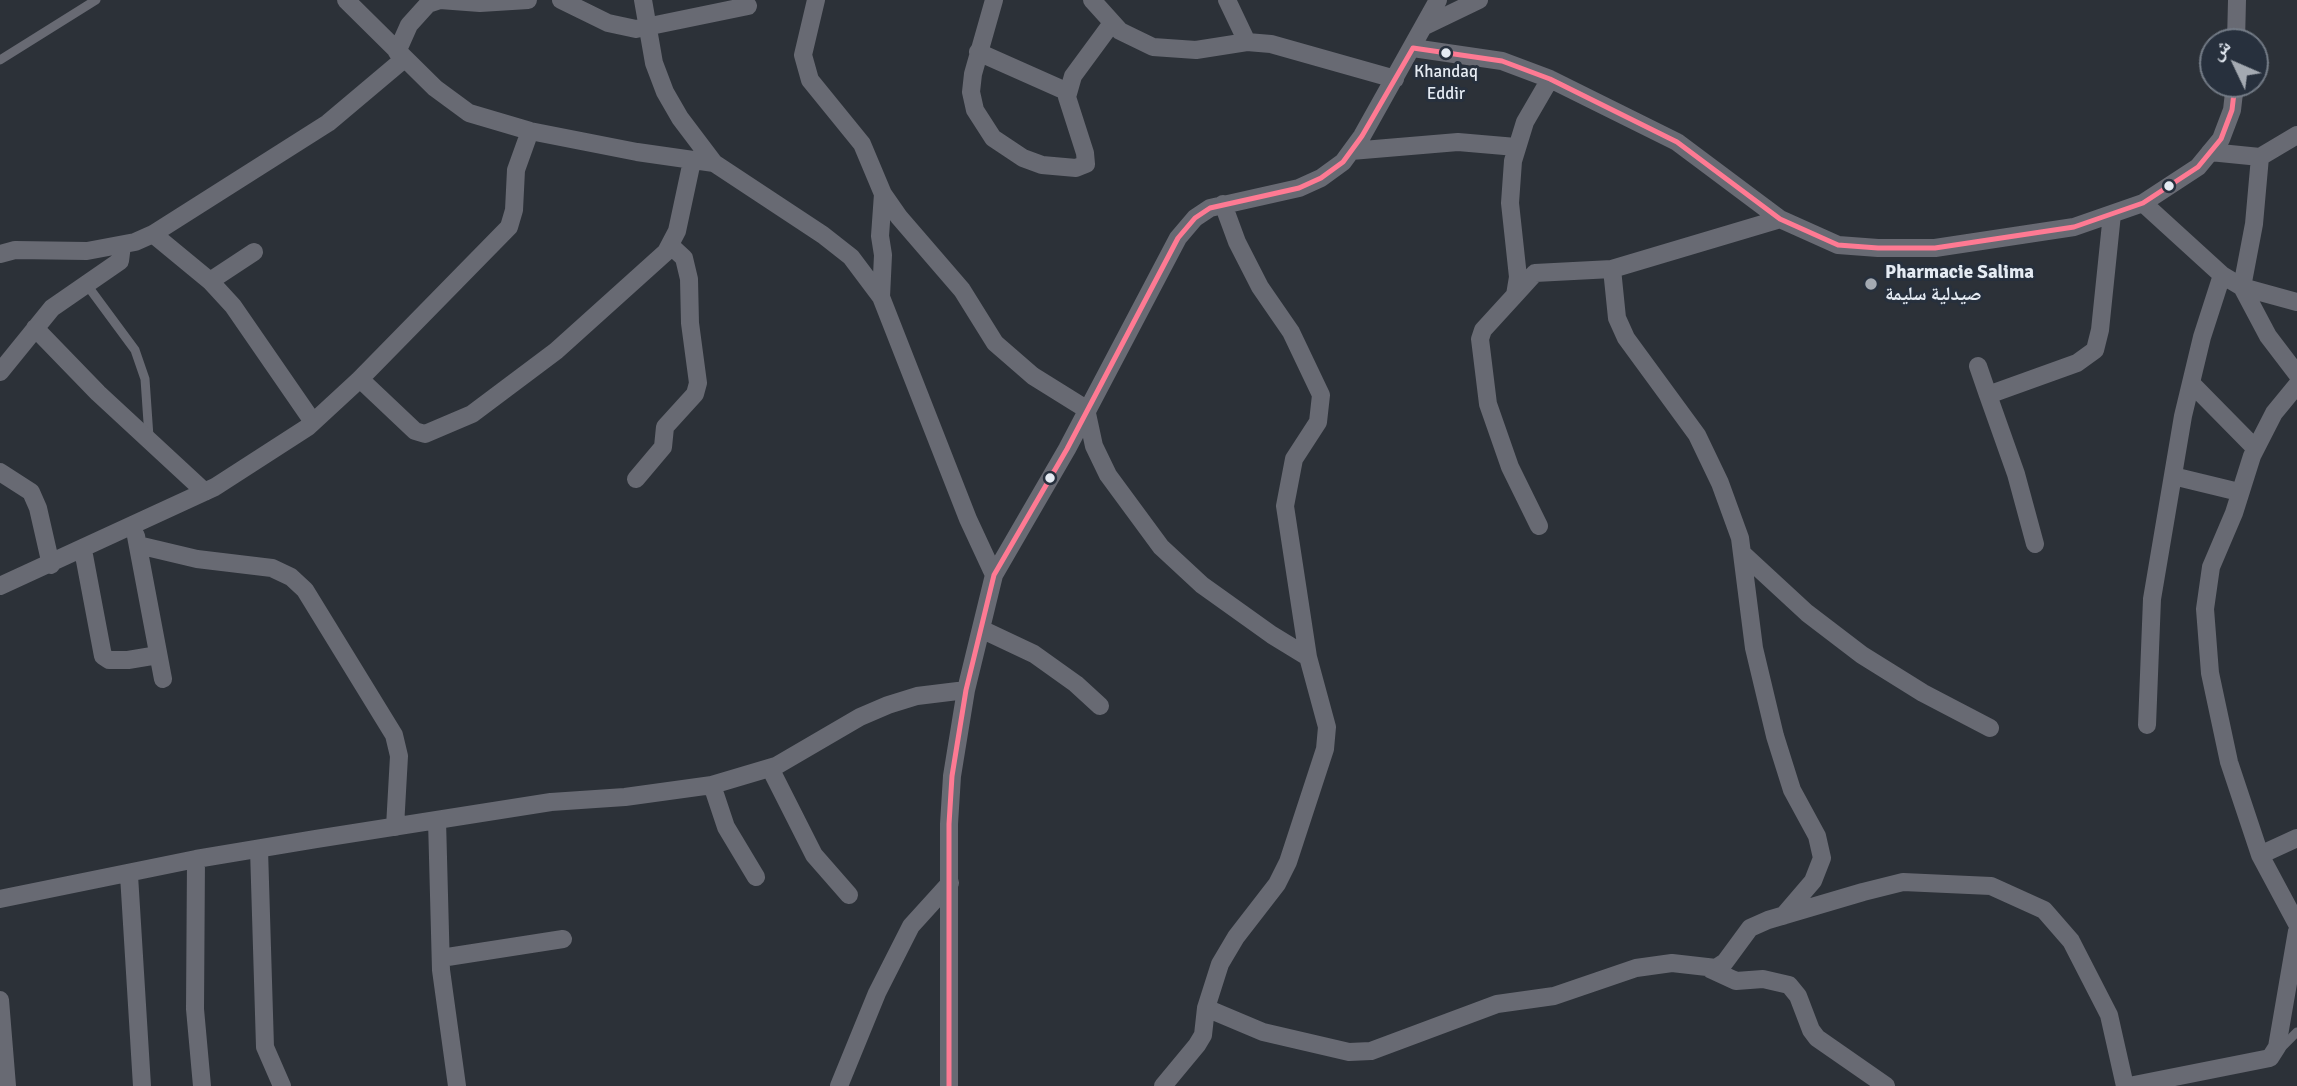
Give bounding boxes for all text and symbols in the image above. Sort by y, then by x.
north arrow [2199,28,2269,98]
text: ش [2205,34,2236,65]
marker: Khandaq Eddir [1439,46,1453,60]
place label: Khandaq Eddir [1414,63,1478,103]
unlabelled marker [2162,179,2176,193]
place label: Pharmacie Salima صيدلية سليمة [1885,262,2034,306]
marker: Pharmacie Salima صيدلية سليمة [1863,276,1879,292]
unlabelled marker [1043,471,1057,485]

